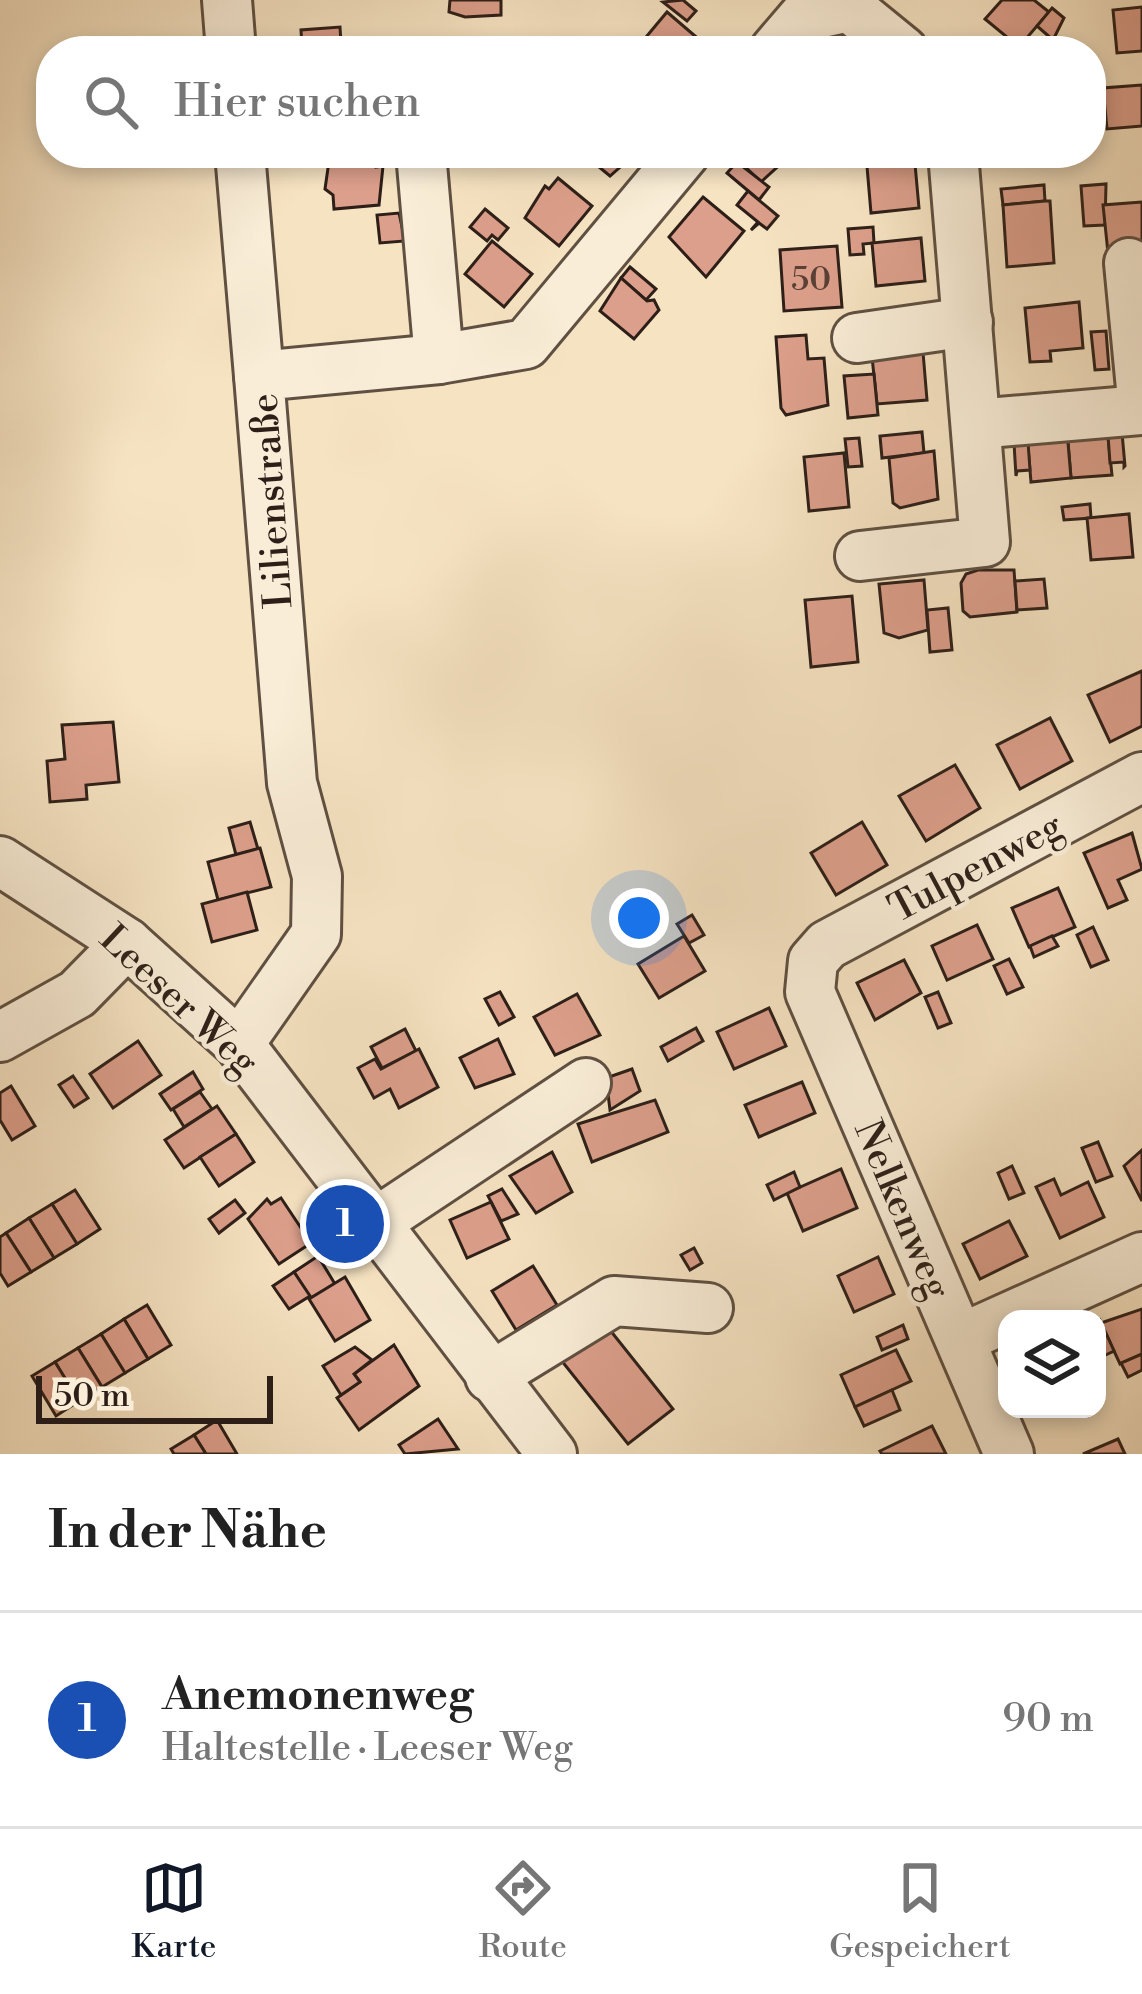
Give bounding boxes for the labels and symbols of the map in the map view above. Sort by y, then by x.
house number: 50 [791,260,831,301]
street label: Lilienstraße [241,392,304,610]
street label: Tulpenweg [881,802,1072,934]
your location [609,888,669,948]
street label: Leeser Weg [89,915,268,1087]
street label: Nelkenweg [842,1113,961,1307]
pin: 1 [306,1179,384,1269]
scale bar [36,1370,273,1423]

